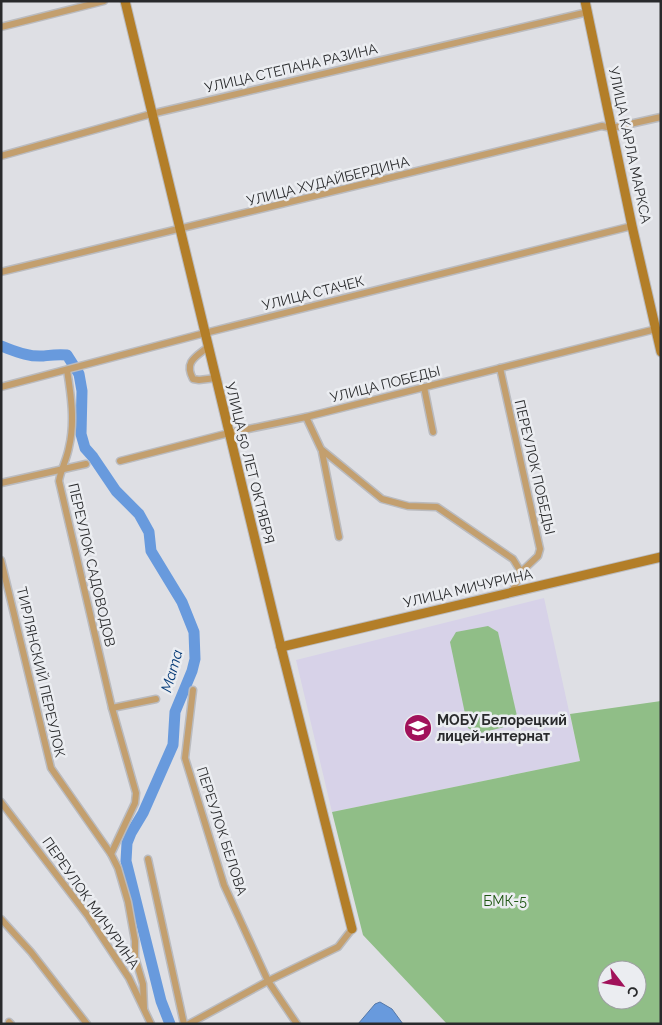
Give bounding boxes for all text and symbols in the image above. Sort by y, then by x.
street label: УЛИЦА СТЕПАНА РАЗИНА [203,40,379,96]
street label: УЛИЦА КАРЛА МАРКСА [606,65,655,225]
street label: УЛИЦА ХУДАЙБЕРДИНА [245,152,411,209]
street label: УЛИЦА СТАЧЕК [260,273,366,313]
street label: УЛИЦА ПОБЕДЫ [328,363,442,405]
street label: УЛИЦА 50 ЛЕТ ОКТЯБРЯ [222,381,278,545]
street label: ПЕРЕУЛОК ПОБЕДЫ [512,398,558,536]
street label: ПЕРЕУЛОК САДОВОДОВ [65,482,119,648]
street label: УЛИЦА МИЧУРИНА [402,565,535,611]
street label: ТИРЛЯНСКИЙ ПЕРЕУЛОК [14,585,69,759]
water label: Мата [157,648,187,694]
place label: МОБУ Белорецкий лицей-интернат [437,712,567,744]
school or university icon: МОБУ Белорецкий лицей-интернат [403,713,433,743]
street label: ПЕРЕУЛОК БЕЛОВА [194,765,251,898]
street label: ПЕРЕУЛОК МИЧУРИНА [39,834,143,972]
park label: БМК-5 [483,893,527,909]
north arrow [597,960,647,1010]
text: С [624,983,642,1000]

